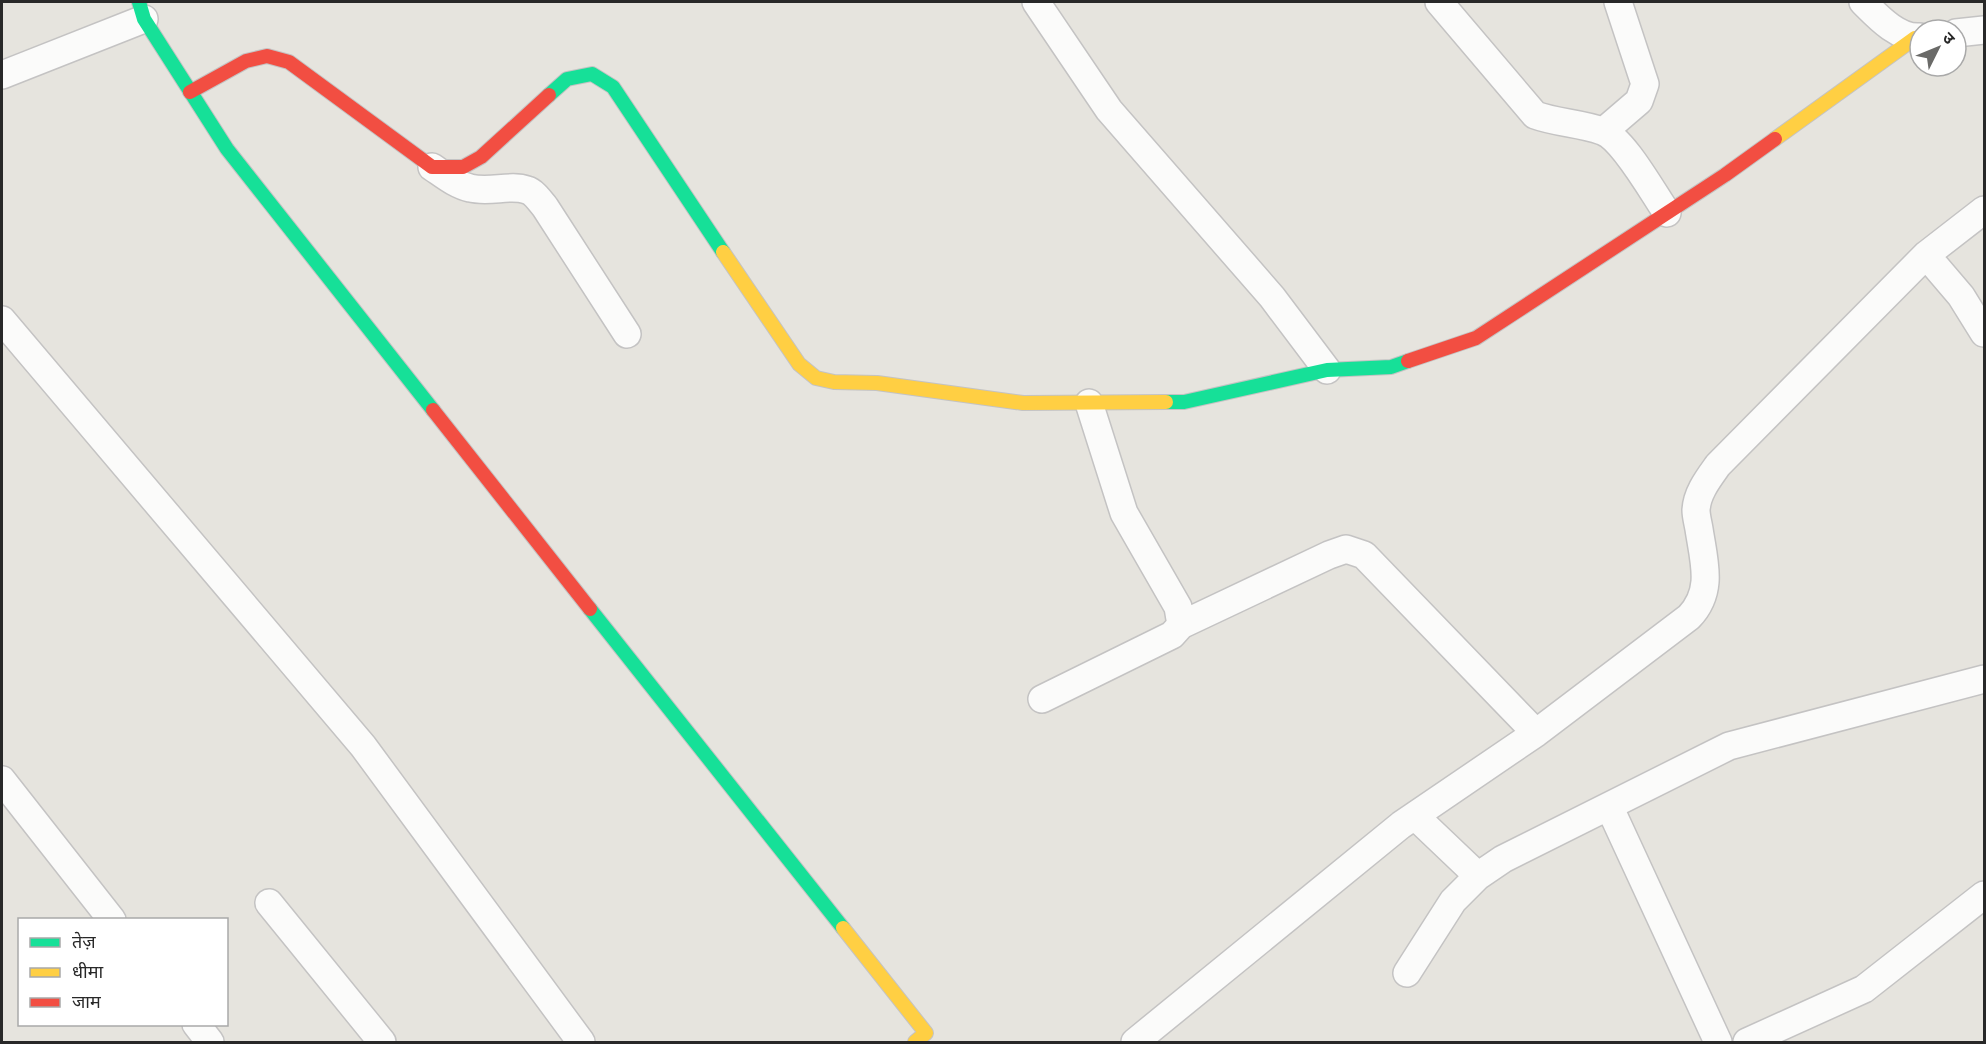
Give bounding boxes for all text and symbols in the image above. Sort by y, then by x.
north arrow [1908,18,1968,78]
text: उ [1938,28,1959,48]
legend [18,918,228,1026]
text: तेज़ [72,931,96,953]
text: धीमा [72,961,103,983]
text: जाम [72,991,102,1013]

